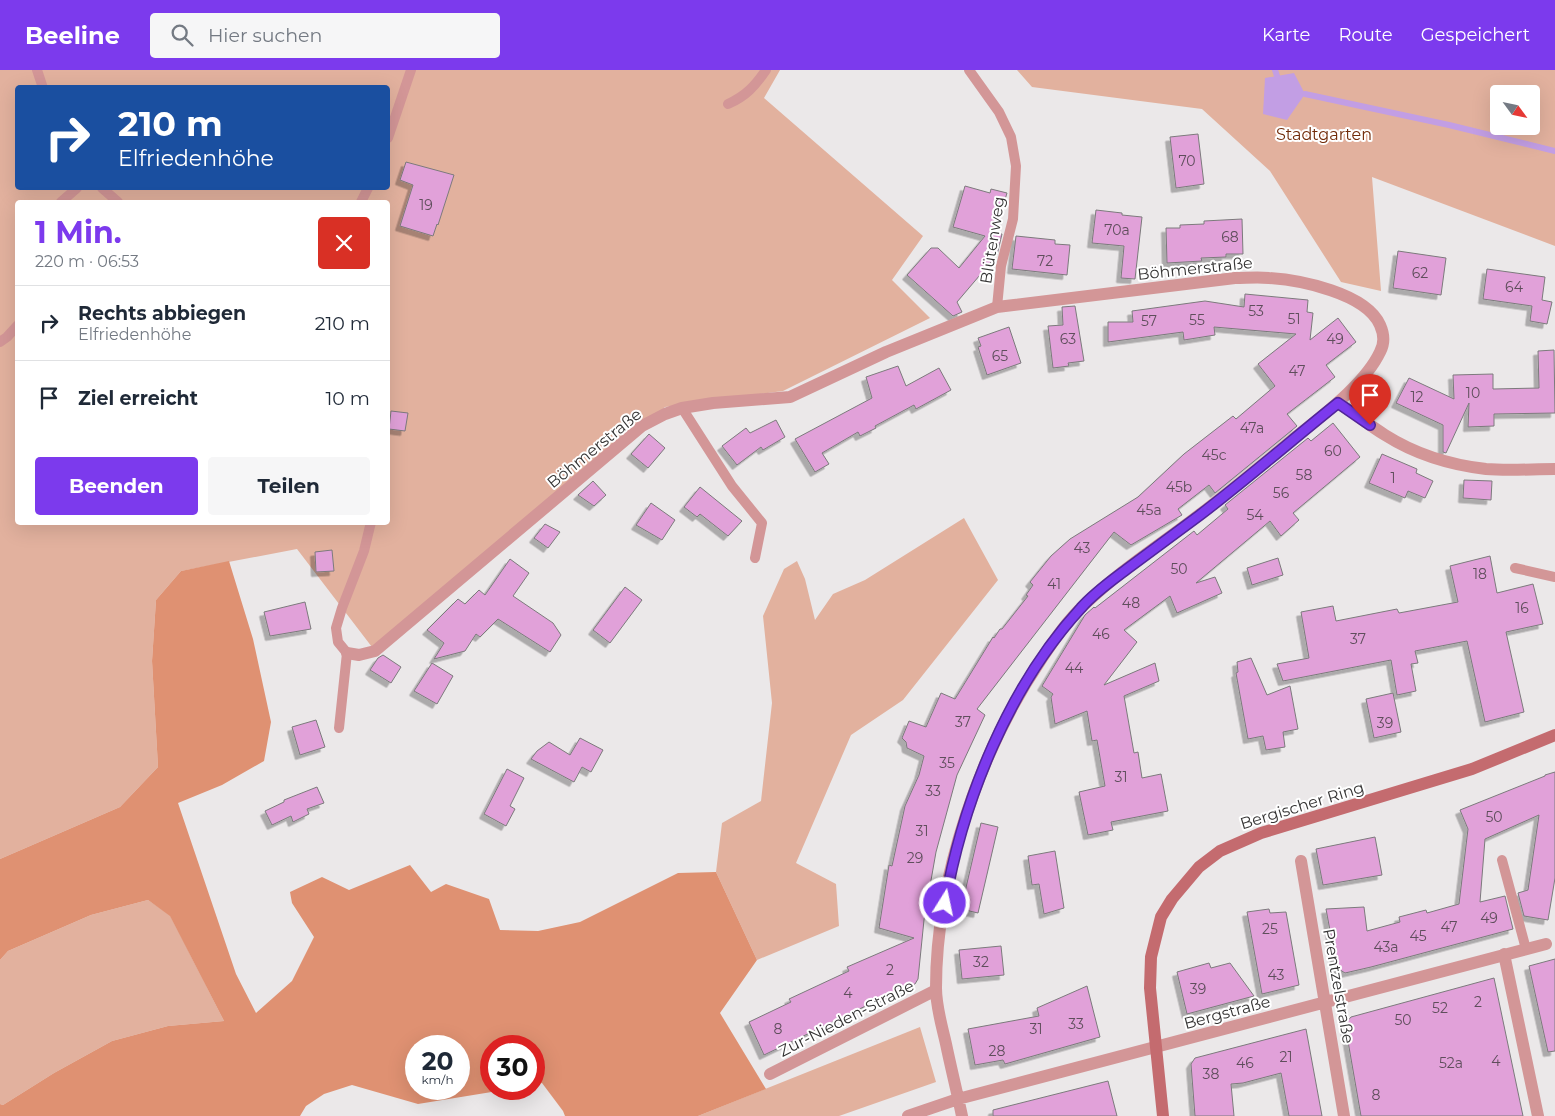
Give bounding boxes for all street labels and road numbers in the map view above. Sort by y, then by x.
street label: Blütenweg [976,195,1009,285]
street label: Böhmerstraße [1136,253,1254,284]
street label: Böhmerstraße [543,405,645,492]
street label: Bergischer Ring [1238,778,1366,833]
street label: Prentzelstraße [1319,927,1358,1045]
street label: Zur-Nieden-Straße [775,976,917,1061]
street label: Bergstraße [1182,992,1272,1033]

